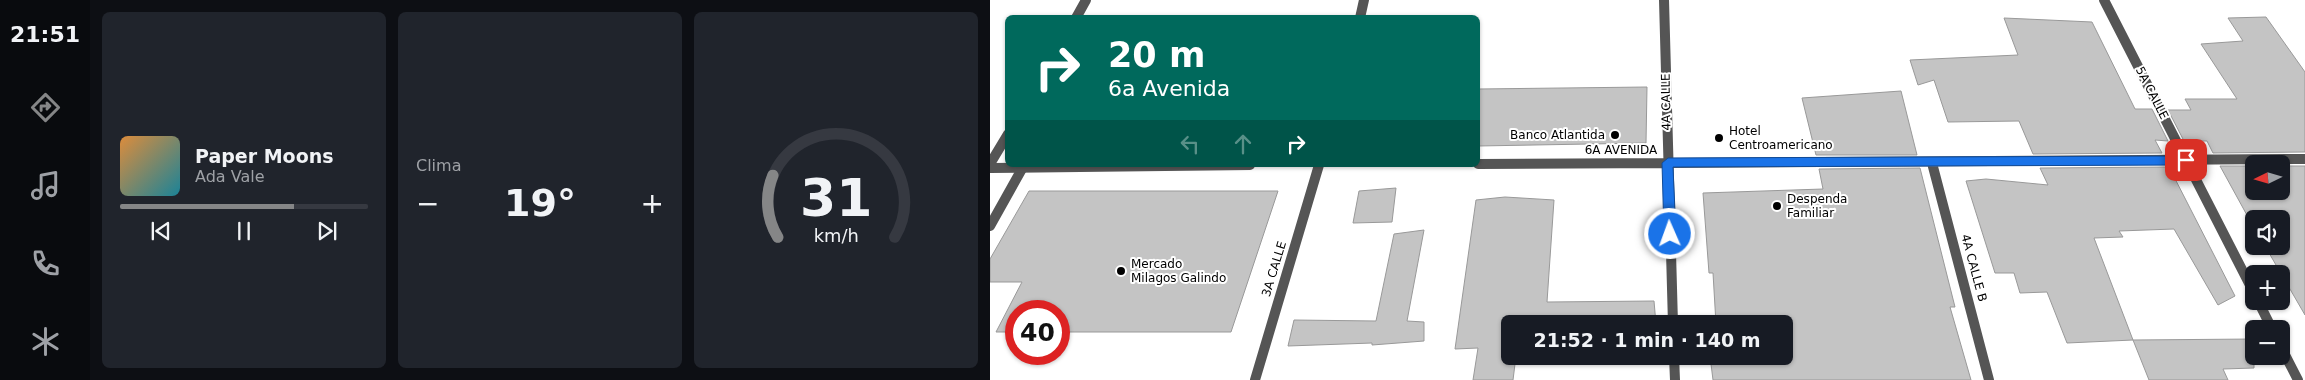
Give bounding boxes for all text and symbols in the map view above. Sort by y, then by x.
text: 21:51 [10,22,80,47]
icon: right [1025,35,1090,100]
text: 20 m [1108,35,1205,75]
street label: 5A CALLE [2133,64,2171,122]
street label: 4A CALLE [1659,73,1673,131]
text: 6a Avenida [1108,76,1230,101]
icon: directions [28,90,63,125]
place label: Hotel Centroamericano [1729,124,1833,152]
place label: Banco Atlantida [1510,128,1605,142]
marker: Banco Atlantida [1609,129,1621,141]
icon: left [1176,130,1204,158]
icon: ahead [1229,130,1257,158]
icon: right [1282,130,1310,158]
marker: Hotel Centroamericano [1713,132,1725,144]
pin [2165,139,2207,181]
street label: 6A AVENIDA [1585,143,1658,157]
text: Paper Moons [195,145,334,167]
icon: arrive [2172,146,2200,174]
north arrow [2245,155,2290,200]
map controls [2245,155,2290,365]
text: Clima [416,156,461,175]
text: Ada Vale [195,167,265,186]
icon: music [28,168,63,203]
text: 31 [800,168,872,228]
text: 19° [504,181,576,225]
text: − [416,187,439,220]
text: + [641,187,664,220]
place label: Despenda Familiar [1787,192,1847,220]
marker: Despenda Familiar [1771,200,1783,212]
position arrow [1643,207,1695,259]
button: sound [2245,210,2290,255]
icon: previous [147,217,175,245]
icon: pause [230,217,258,245]
icon: next [313,217,341,245]
text: km/h [813,225,859,246]
street label: 4A CALLE B [1958,233,1990,303]
street label: 3A CALLE [1259,240,1289,298]
icon: phone [28,246,63,281]
place label: Mercado Milagos Galindo [1131,257,1226,285]
marker: Mercado Milagos Galindo [1115,265,1127,277]
button: + [2245,265,2290,310]
speed limit sign: 40 [1005,300,1070,365]
button: − [2245,320,2290,365]
icon: climate [28,324,63,359]
text: 21:52 · 1 min · 140 m [1533,329,1761,351]

